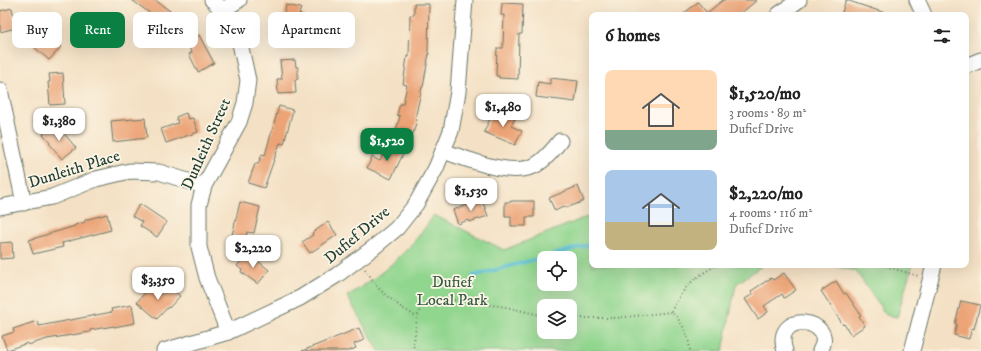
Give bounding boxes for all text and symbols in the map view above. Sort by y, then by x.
chip: Buy [12,12,62,48]
chip: Rent [70,12,125,48]
chip: Filters [133,12,198,48]
chip: New [206,12,260,48]
chip: Apartment [268,12,355,48]
text: 6 homes [605,25,660,47]
icon: filters [931,25,953,47]
text: $1,520/mo [729,83,800,105]
icon: home [637,86,685,134]
pin: $1,480 [470,94,536,128]
street label: Dunleith Street [177,95,235,193]
text: $1,480 [485,99,521,115]
text: 3 rooms · 89 m² [729,105,806,121]
pin: $1,380 [26,108,92,142]
text: $1,380 [42,113,76,129]
text: Dufief Drive [729,121,794,137]
pin: $1,520 [354,128,420,162]
text: $1,520 [369,133,405,149]
street label: Dunleith Place [26,145,123,192]
pin: $1,530 [438,178,504,212]
text: $1,530 [454,183,488,199]
text: $2,220/mo [729,183,803,205]
icon: home [637,186,685,234]
street label: Dufief Drive [320,202,394,268]
text: 4 rooms · 116 m² [729,205,812,221]
text: Dufief Drive [729,221,794,237]
pin: $2,220 [220,235,286,269]
text: $2,220 [235,240,271,256]
map controls [537,251,577,339]
button: locate [537,251,577,291]
pin: $3,350 [125,267,191,301]
text: $3,350 [141,272,175,288]
park label: Dufief Local Park [416,272,488,310]
button: layers [537,299,577,339]

